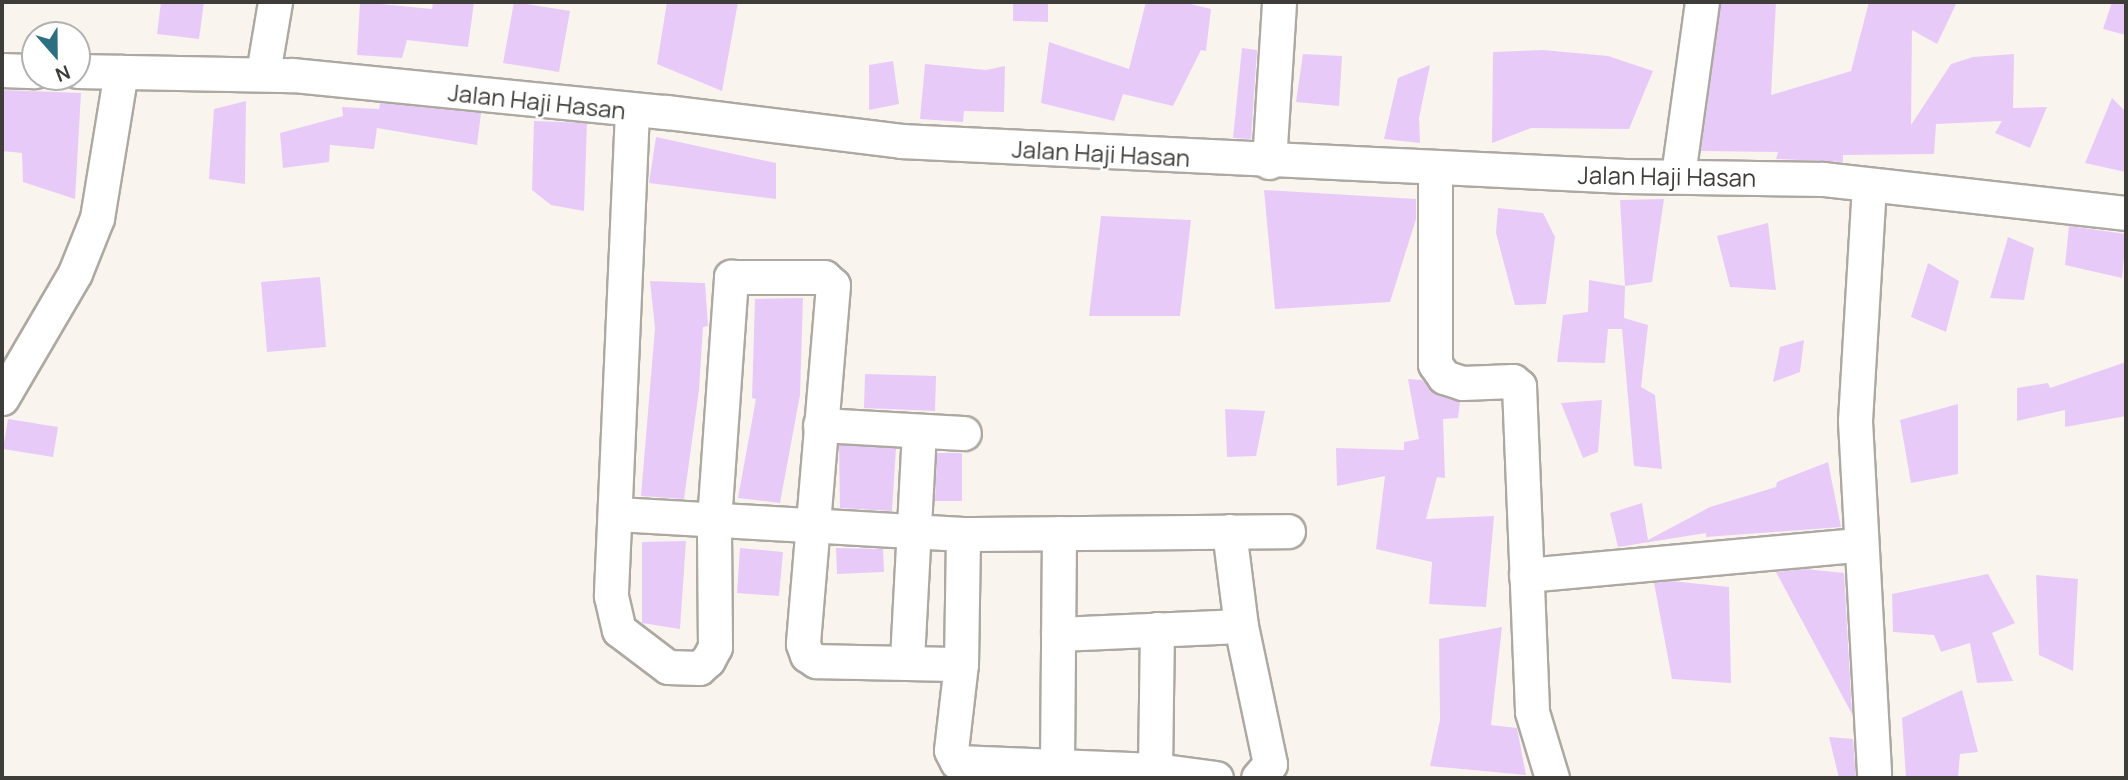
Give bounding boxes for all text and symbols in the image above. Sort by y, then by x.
north arrow [21,21,91,91]
text: N [52,59,74,88]
street label: Jalan Haji Hasan [447,77,627,125]
street label: Jalan Haji Hasan [1011,134,1191,172]
street label: Jalan Haji Hasan [1577,160,1757,192]

